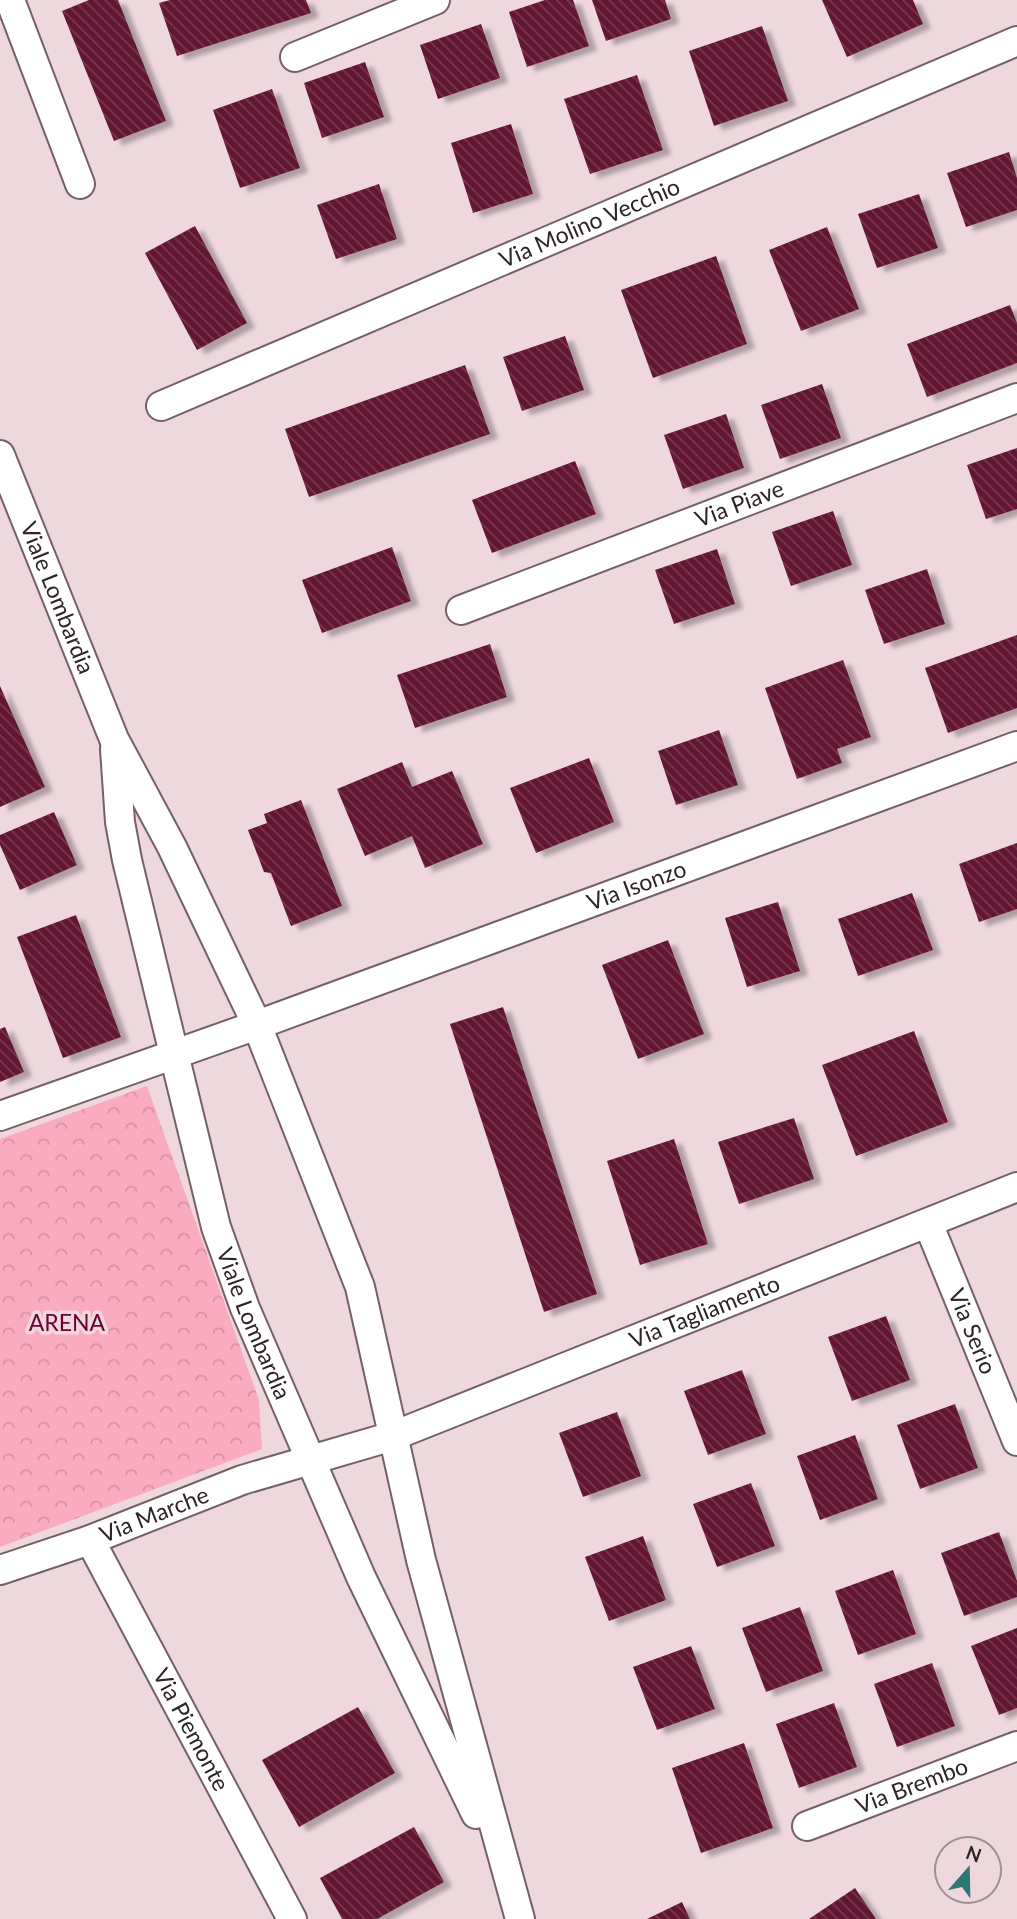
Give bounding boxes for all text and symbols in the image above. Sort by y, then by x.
street label: Via Molino Vecchio [495,171,684,273]
street label: Via Piave [691,473,787,532]
street label: Viale Lombardia [15,518,101,678]
street label: Via Isonzo [583,854,690,916]
street label: Viale Lombardia [212,1244,298,1403]
street label: Via Tagliamento [625,1268,783,1353]
street label: Via Serio [943,1284,1003,1378]
park label: ARENA [29,1308,106,1336]
street label: Via Marche [95,1480,212,1548]
street label: Via Piemonte [148,1663,236,1795]
street label: Via Brembo [851,1751,971,1819]
north arrow [933,1835,1003,1905]
text: N [963,1840,985,1867]

